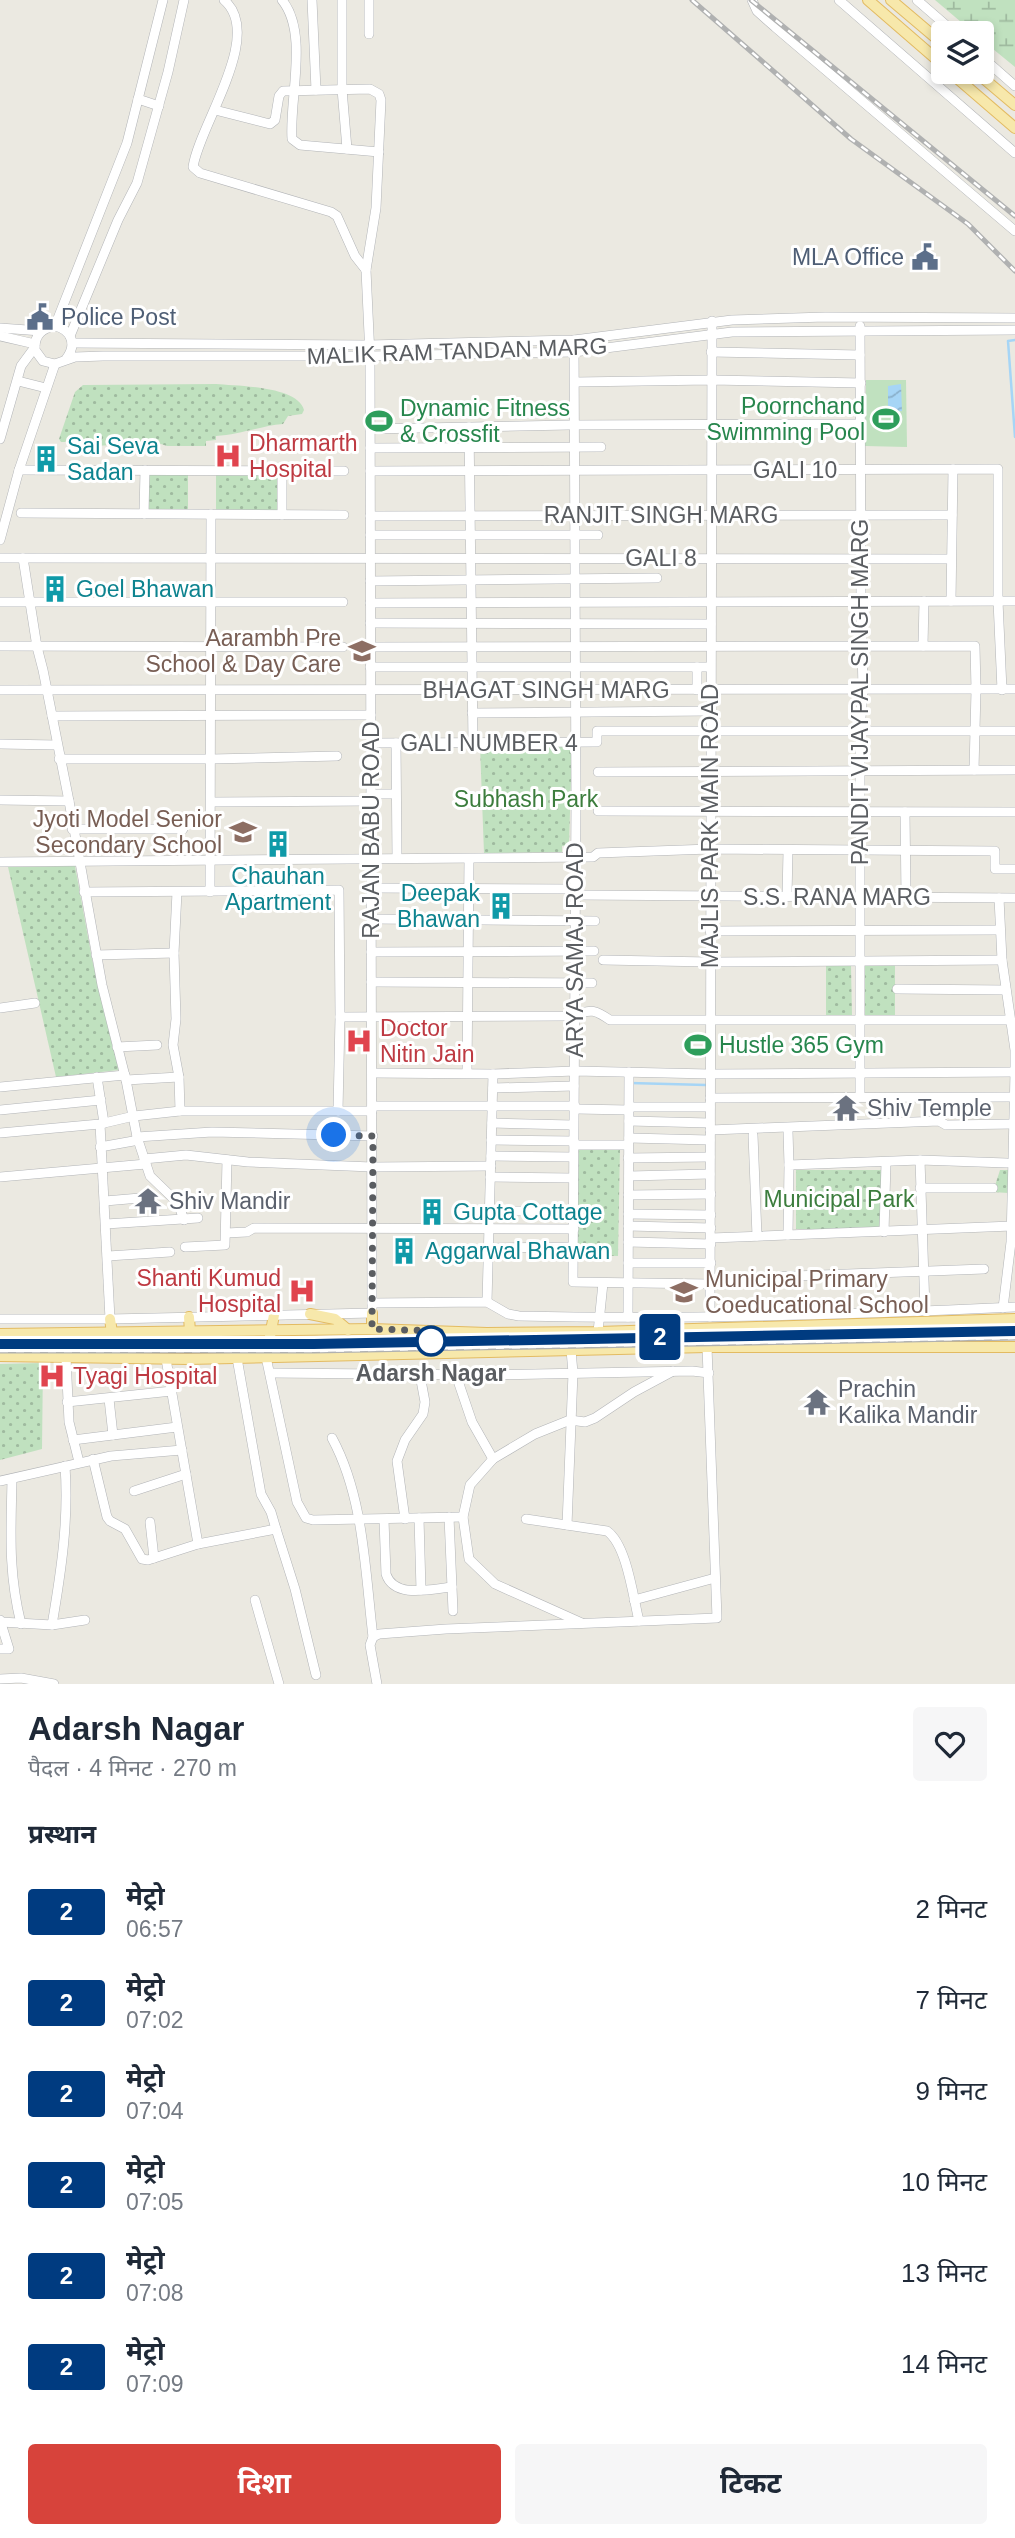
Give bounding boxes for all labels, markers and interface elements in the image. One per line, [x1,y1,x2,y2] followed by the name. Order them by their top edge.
[931,21,994,84] map controls
[931,21,994,84] button: layers
[910,242,940,272] public building icon: MLA Office
[792,244,904,270] place label: MLA Office
[25,302,55,332] public building icon: Police Post
[61,304,177,330] place label: Police Post
[306,333,608,369] street label: MALIK RAM TANDAN MARG
[707,393,865,445] place label: Poornchand Swimming Pool
[400,395,570,447] place label: Dynamic Fitness & Crossfit
[871,404,901,434] sports icon: Poornchand Swimming Pool
[364,406,394,436] sports icon: Dynamic Fitness & Crossfit
[249,430,358,482] place label: Dharmarth Hospital
[67,433,159,485] place label: Sai Seva Sadan
[213,441,243,471] hospital icon: Dharmarth Hospital
[31,444,61,474] building icon: Sai Seva Sadan
[753,457,837,483] street label: GALI 10
[544,502,778,528] street label: RANJIT SINGH MARG
[847,519,873,865] street label: PANDIT VIJAYPAL SINGH MARG
[625,545,697,571] street label: GALI 8
[40,574,70,604] building icon: Goel Bhawan
[76,576,214,602] place label: Goel Bhawan
[145,625,341,677] place label: Aarambh Pre School & Day Care
[347,636,377,666] school or university icon: Aarambh Pre School & Day Care
[422,677,670,703] street label: BHAGAT SINGH MARG
[697,684,723,968] street label: MAJLIS PARK MAIN ROAD
[358,721,384,939] street label: RAJAN BABU ROAD
[400,730,578,756] street label: GALI NUMBER 4
[454,786,599,812] park label: Subhash Park
[33,806,222,858] place label: Jyoti Model Senior Secondary School
[228,817,258,847] school or university icon: Jyoti Model Senior Secondary School
[263,829,293,859] building icon: Chauhan Apartment
[562,842,588,1058] street label: ARYA SAMAJ ROAD
[225,863,332,915] place label: Chauhan Apartment
[397,880,480,932] place label: Deepak Bhawan
[743,884,931,910] street label: S.S. RANA MARG
[486,891,516,921] building icon: Deepak Bhawan
[380,1015,475,1067] place label: Doctor Nitin Jain
[344,1026,374,1056] hospital icon: Doctor Nitin Jain
[683,1030,713,1060] sports icon: Hustle 365 Gym
[719,1032,884,1058] place label: Hustle 365 Gym
[831,1093,861,1123] temple icon: Shiv Temple
[867,1095,992,1121] place label: Shiv Temple
[316,1117,351,1152] your location
[133,1186,163,1216] temple icon: Shiv Mandir
[764,1186,915,1212] park label: Municipal Park
[169,1188,291,1214] place label: Shiv Mandir
[417,1197,447,1227] building icon: Gupta Cottage
[453,1199,603,1225] place label: Gupta Cottage
[389,1236,419,1266] building icon: Aggarwal Bhawan
[425,1238,610,1264] place label: Aggarwal Bhawan
[137,1265,281,1317] place label: Shanti Kumud Hospital
[705,1266,929,1318] place label: Municipal Primary Coeducational School
[287,1276,317,1306] hospital icon: Shanti Kumud Hospital
[669,1277,699,1307] school or university icon: Municipal Primary Coeducational School
[637,1314,683,1360] line badge: 2
[653,1323,667,1350] text: 2
[416,1326,446,1356] marker: Adarsh Nagar
[356,1360,506,1386] place label: Adarsh Nagar
[37,1361,67,1391] hospital icon: Tyagi Hospital
[73,1363,217,1389] place label: Tyagi Hospital
[838,1376,978,1428] place label: Prachin Kalika Mandir
[802,1387,832,1417] temple icon: Prachin Kalika Mandir
[913,1707,987,1781] button: heart
[28,1710,244,1747] text: Adarsh Nagar
[28,1755,237,1781] text: पैदल · 4 मिनट · 270 m
[28,1819,96,1849] text: प्रस्थान
[126,1881,165,1911] text: मेट्रो
[916,1894,987,1924] text: 2 मिनट
[60,1898,73,1925] text: 2
[126,1916,184,1942] text: 06:57
[126,1972,165,2002] text: मेट्रो
[916,1985,987,2015] text: 7 मिनट
[60,1989,73,2016] text: 2
[126,2007,184,2033] text: 07:02
[126,2063,165,2093] text: मेट्रो
[916,2076,987,2106] text: 9 मिनट
[60,2080,73,2107] text: 2
[126,2098,184,2124] text: 07:04
[126,2154,165,2184] text: मेट्रो
[901,2167,987,2197] text: 10 मिनट
[60,2171,73,2198] text: 2
[126,2189,184,2215] text: 07:05
[126,2245,165,2275] text: मेट्रो
[901,2258,987,2288] text: 13 मिनट
[60,2262,73,2289] text: 2
[126,2280,184,2306] text: 07:08
[126,2336,165,2366] text: मेट्रो
[901,2349,987,2379] text: 14 मिनट
[60,2353,73,2380] text: 2
[126,2371,184,2397] text: 07:09
[28,2444,501,2524] button: दिशा
[515,2444,987,2524] button: टिकट

